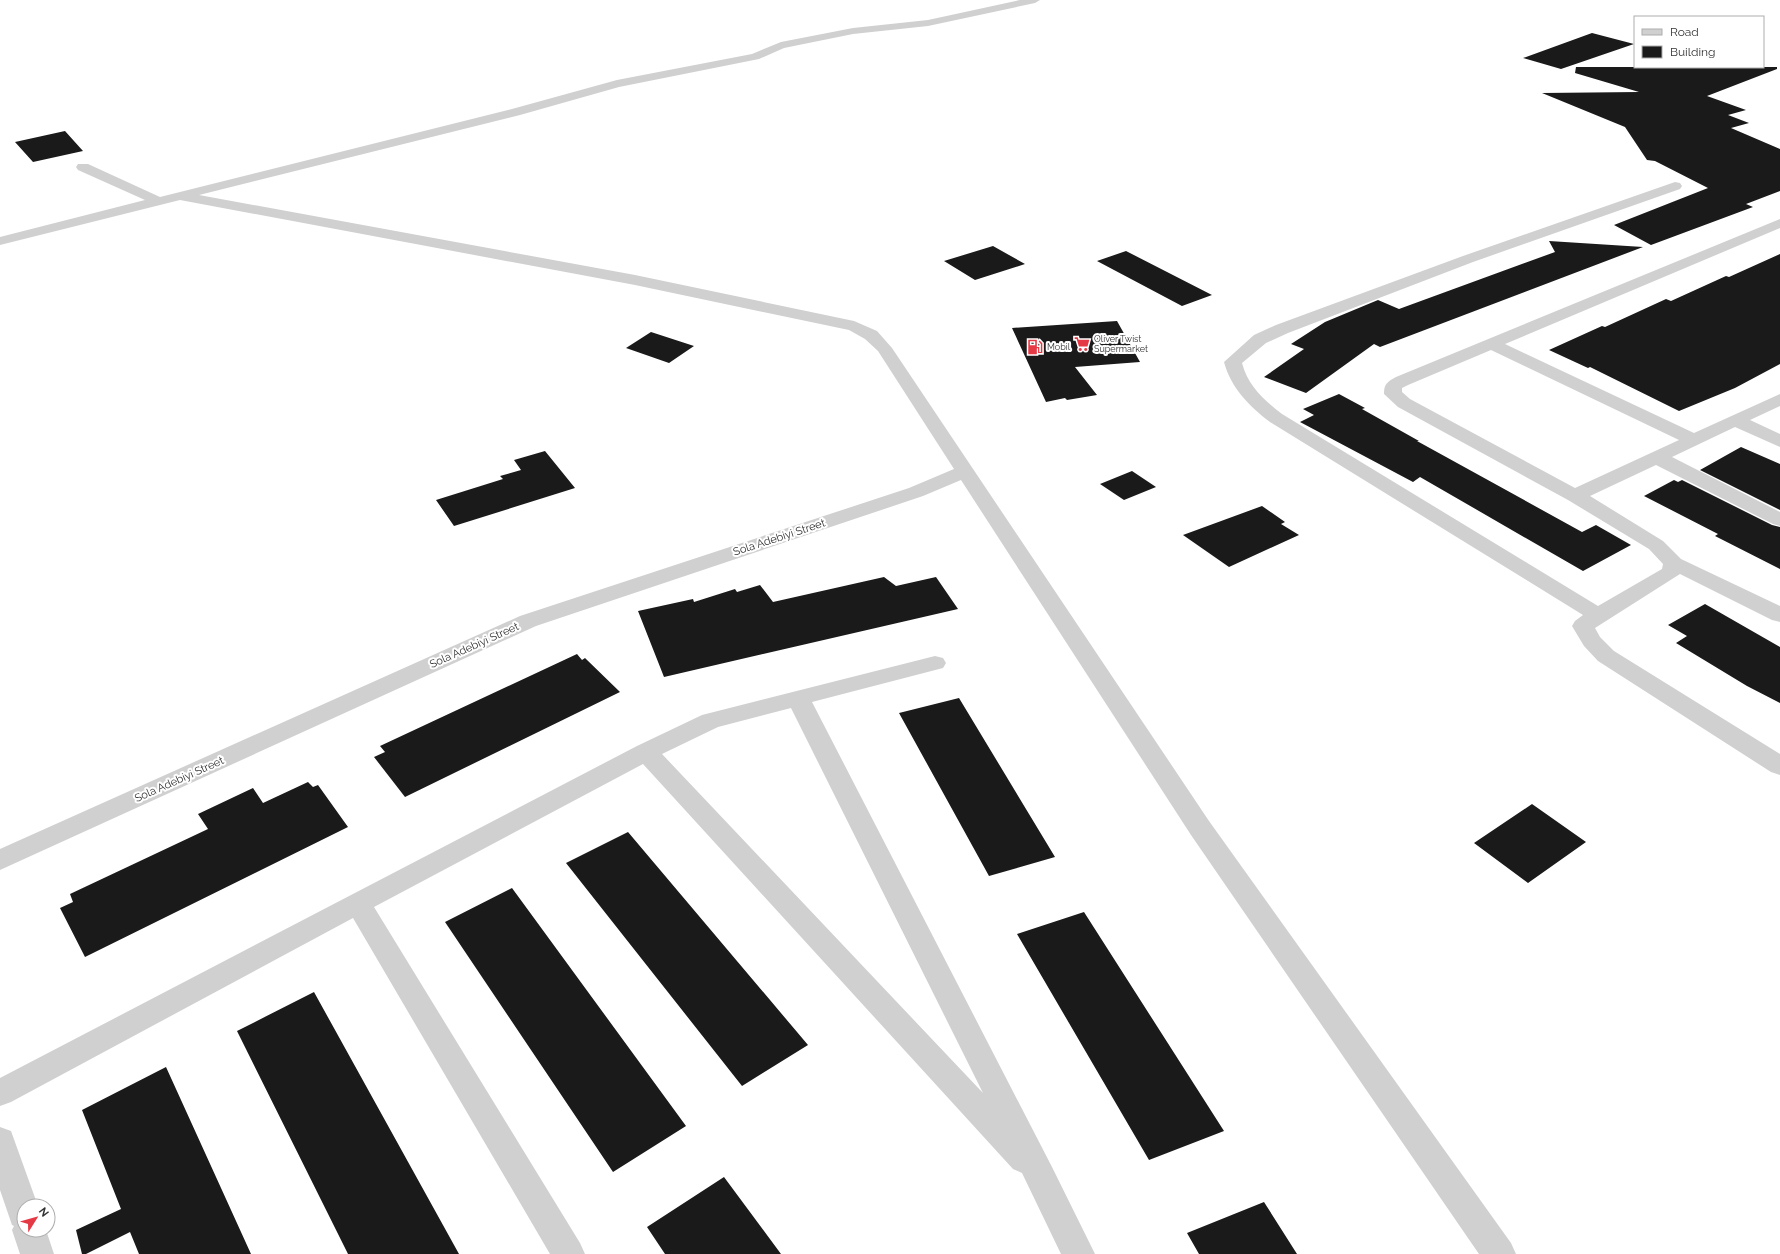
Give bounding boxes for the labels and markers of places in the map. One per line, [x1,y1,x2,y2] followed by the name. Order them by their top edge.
[1094,334,1148,354] place label: Oliver Twist Supermarket
[1073,335,1091,353] supermarket icon: Oliver Twist Supermarket
[1026,338,1044,356] fuel station icon: Mobil
[1047,342,1071,352] place label: Mobil

